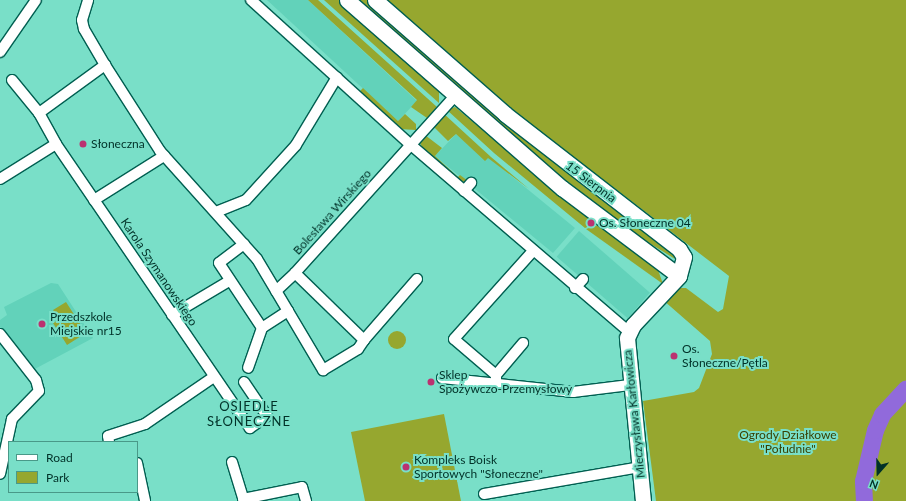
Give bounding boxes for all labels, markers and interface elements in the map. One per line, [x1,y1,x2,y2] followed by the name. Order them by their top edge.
[91,137,145,151] place label: Słoneczna
[78,139,88,149] marker: Słoneczna
[563,158,619,206] street label: 15 Sierpnia
[290,166,374,258] street label: Bolesława Wirskiego
[118,215,200,329] street label: Karola Szymanowskiego
[599,216,691,230] place label: Os. Słoneczne 04
[586,218,596,228] marker: Os. Słoneczne 04
[50,310,122,338] place label: Przedszkole Miejskie nr15
[37,319,47,329] marker: Przedszkole Miejskie nr15
[682,342,768,370] place label: Os. Słoneczne/Pętla
[620,349,648,479] street label: Mieczysława Karłowicza
[669,351,679,361] marker: Os. Słoneczne/Pętla
[439,368,572,396] place label: Sklep Spożywczo-Przemysłowy
[426,377,436,387] marker: Sklep Spożywczo-Przemysłowy
[207,399,291,430] district label: OSIEDLE SŁONECZNE
[739,428,837,456] park label: Ogrody Działkowe "Południe"
[8,441,138,493] legend
[46,450,73,465] text: Road
[414,453,543,481] place label: Kompleks Boisk Sportowych "Słoneczne"
[858,453,898,493] north arrow
[401,462,411,472] marker: Kompleks Boisk Sportowych "Słoneczne"
[46,470,69,485] text: Park
[868,477,880,492] text: N

